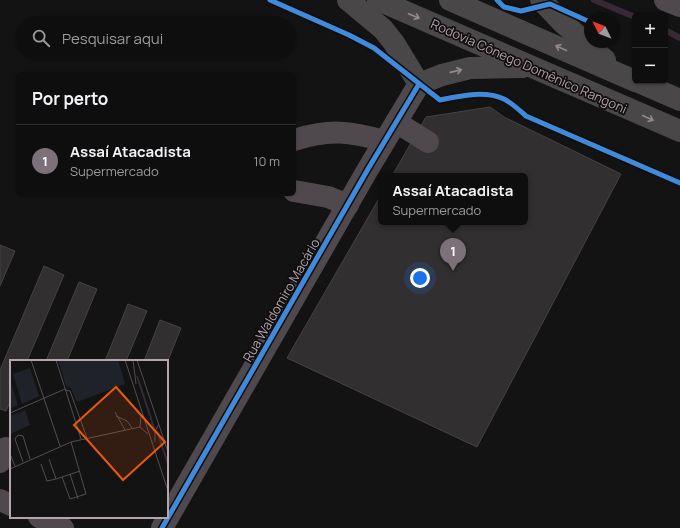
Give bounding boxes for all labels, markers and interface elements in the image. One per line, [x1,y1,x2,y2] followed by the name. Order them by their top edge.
[407,12,419,20] one-way arrow
[584,12,620,48] north arrow
[632,12,668,84] map controls
[632,12,668,48] button: +
[428,14,630,118] street label: Rodovia Cônego Domênico Rangoni
[16,16,296,60] search box
[30,27,52,49] icon: search
[62,28,163,49] text: Pesquisar aqui
[555,44,567,52] one-way arrow
[632,48,668,84] button: −
[449,67,462,74] one-way arrow
[32,87,108,110] text: Por perto
[642,114,654,122] one-way arrow
[70,141,191,162] text: Assaí Atacadista
[42,152,48,170] text: 1
[253,152,280,170] text: 10 m
[70,162,159,180] text: Supermercado
[378,173,528,225] popup
[393,180,513,201] text: Assaí Atacadista
[393,201,481,219] text: Supermercado
[238,235,324,365] street label: Rua Waldomiro Macário
[440,238,466,271] pin: 1
[410,268,430,288] your location
[10,360,168,518] inset map

